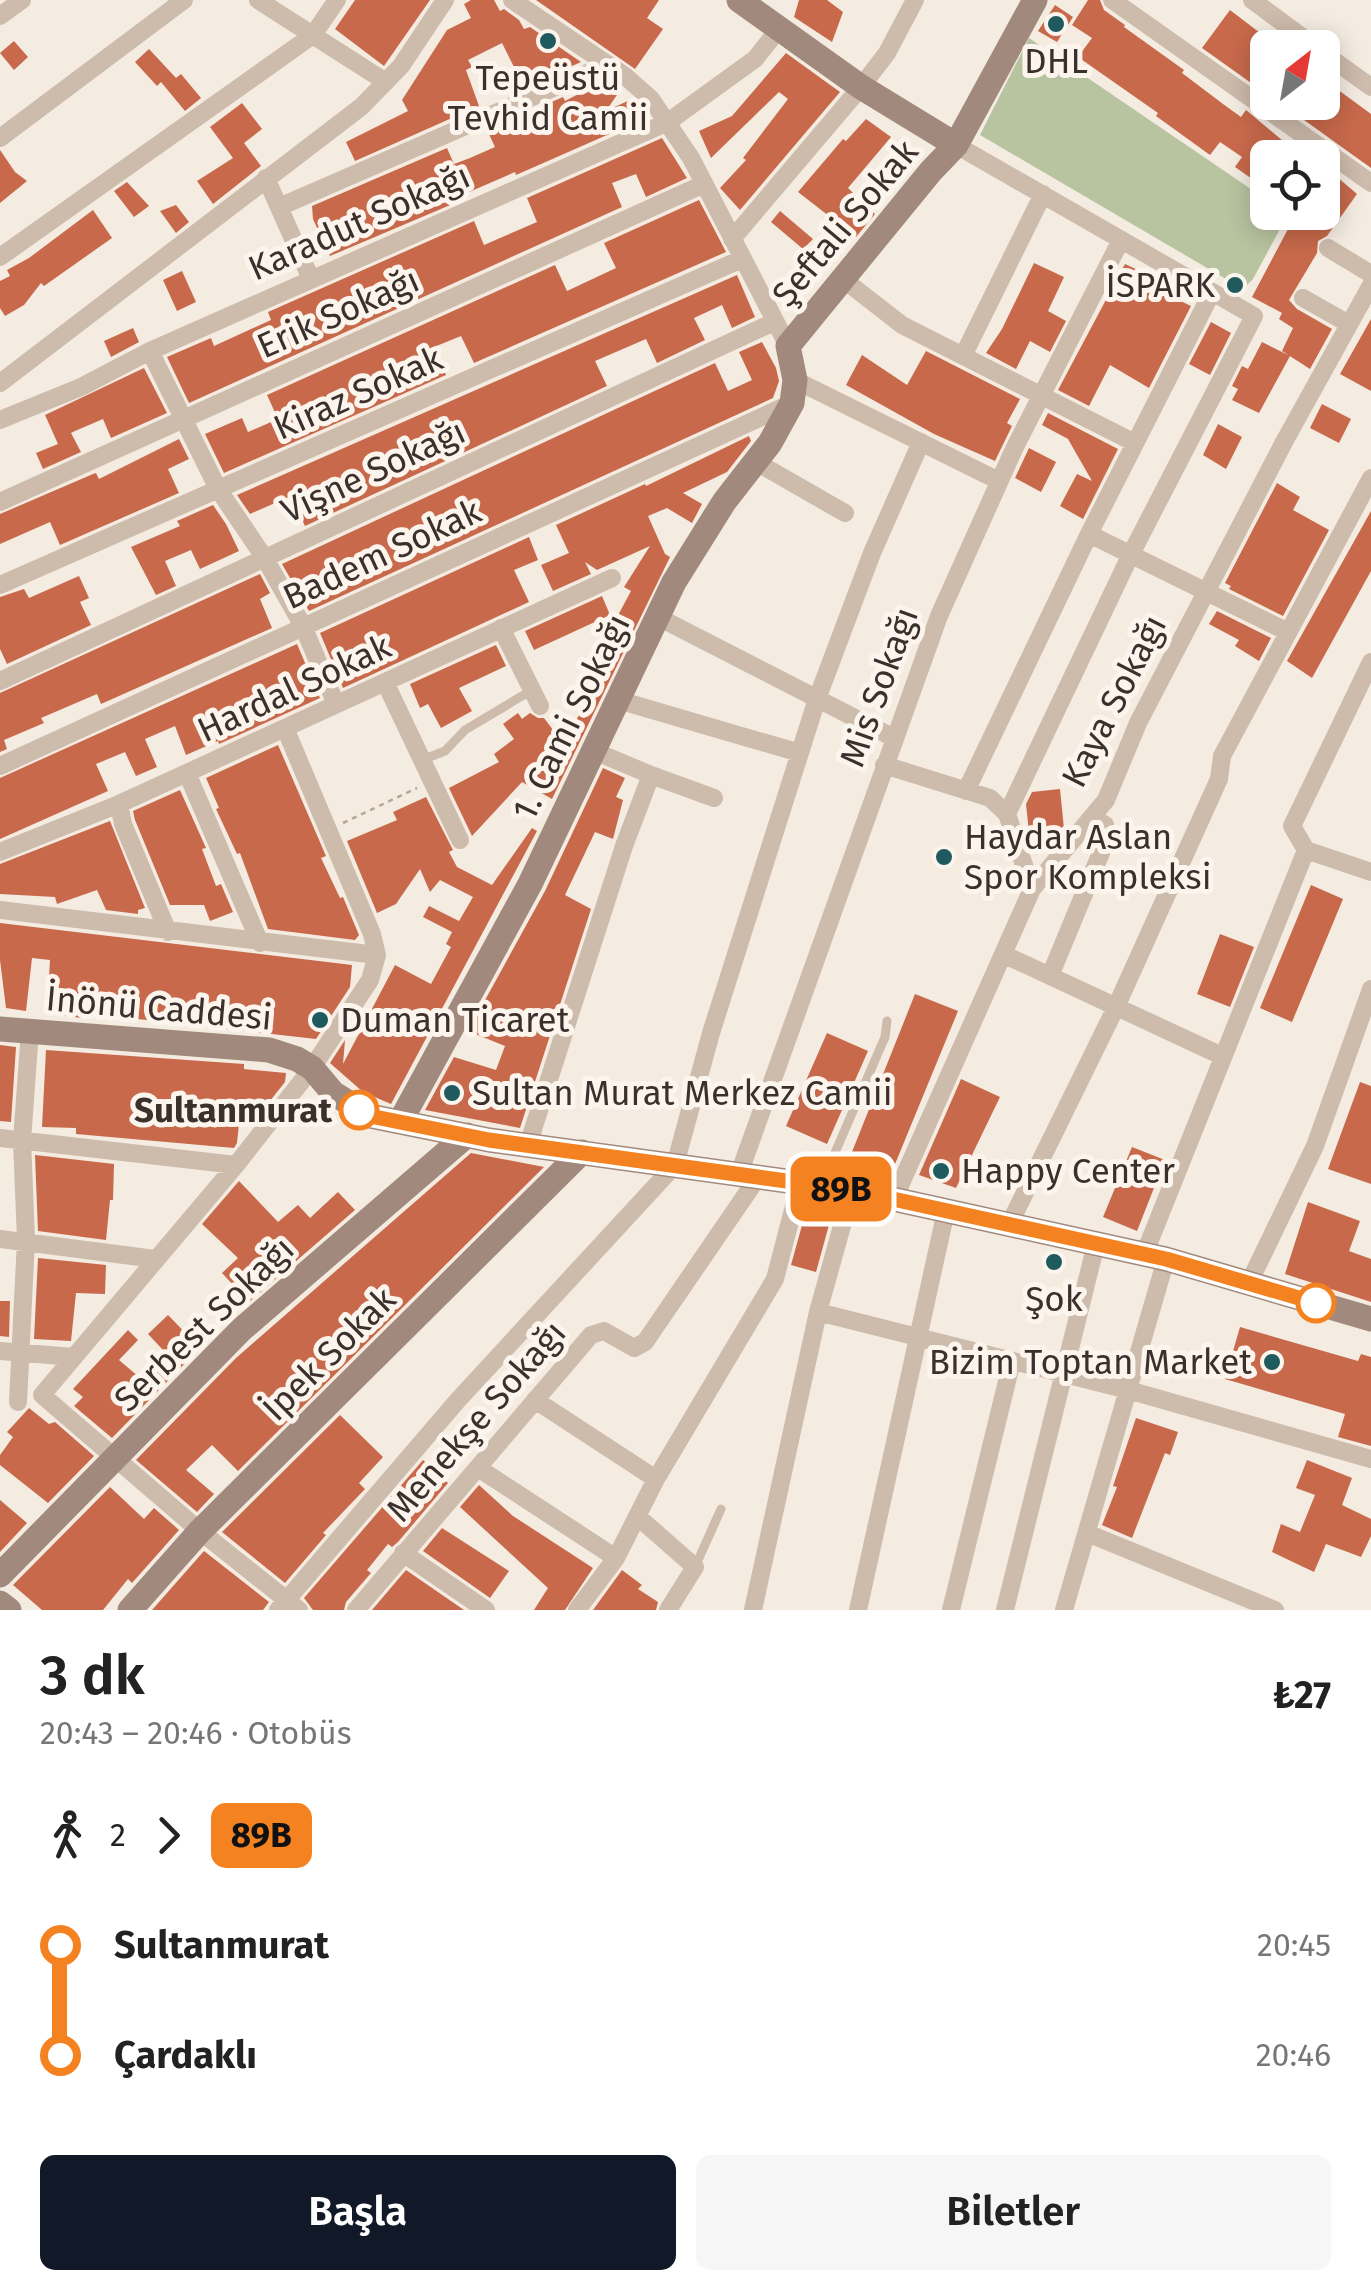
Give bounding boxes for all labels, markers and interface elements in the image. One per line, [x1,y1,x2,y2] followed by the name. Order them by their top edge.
[1045,13,1067,35] marker: DHL
[537,30,559,52] marker: Tepeüstü Tevhid Camii
[1250,30,1340,120] north arrow
[1250,30,1340,230] map controls
[1024,40,1088,82] place label: DHL
[448,57,648,139] place label: Tepeüstü Tevhid Camii
[763,131,927,315] street label: Şeftali Sokak
[1250,140,1340,230] button: locate
[242,154,476,290] street label: Karadut Sokağı
[251,259,425,367] street label: Erik Sokağı
[1106,264,1215,306] place label: İSPARK
[1224,274,1246,296] marker: İSPARK
[267,337,449,449] street label: Kiraz Sokak
[274,410,472,532] street label: Vişne Sokağı
[276,490,488,618] street label: Badem Sokak
[831,602,927,772] street label: Mis Sokağı
[503,607,639,827] street label: 1. Cami Sokağı
[1053,608,1175,794] street label: Kaya Sokağı
[191,625,397,751] street label: Hardal Sokak
[964,816,1212,898] place label: Haydar Aslan Spor Kompleksi
[933,846,955,868] marker: Haydar Aslan Spor Kompleksi
[44,977,274,1039] street label: İnönü Caddesi
[340,999,570,1041] place label: Duman Ticaret
[309,1009,331,1031] marker: Duman Ticaret
[472,1072,893,1114] place label: Sultan Murat Merkez Camii
[441,1082,463,1104] marker: Sultan Murat Merkez Camii
[134,1089,332,1131] place label: Sultanmurat
[340,1091,378,1129] marker: Sultanmurat
[961,1150,1175,1192] place label: Happy Center
[784,1156,898,1222] line badge: 89B
[930,1160,952,1182] marker: Happy Center
[811,1168,871,1210] text: 89B
[105,1228,303,1420] street label: Serbest Sokağı
[1043,1251,1065,1273] marker: Şok
[1025,1278,1083,1320] place label: Şok
[254,1279,404,1429] street label: İpek Sokak
[1297,1284,1335,1322] unlabelled marker
[377,1312,575,1530] street label: Menekşe Sokağı
[929,1341,1252,1383] place label: Bizim Toptan Market
[1261,1351,1283,1373] marker: Bizim Toptan Market
[40,1643,145,1709] text: 3 dk
[1273,1672,1331,1718] text: ₺27
[40,1714,352,1752] text: 20:43 – 20:46 · Otobüs
[40,1808,95,1863] icon: walk
[141,1808,196,1863] icon: forward
[231,1814,292,1856] text: 89B
[110,1816,126,1854] text: 2
[114,1922,329,1968] text: Sultanmurat
[1257,1926,1331,1964] text: 20:45
[114,2032,257,2078] text: Çardaklı
[1256,2036,1331,2074] text: 20:46
[40,2155,676,2270] button: Başla
[696,2155,1331,2270] button: Biletler

